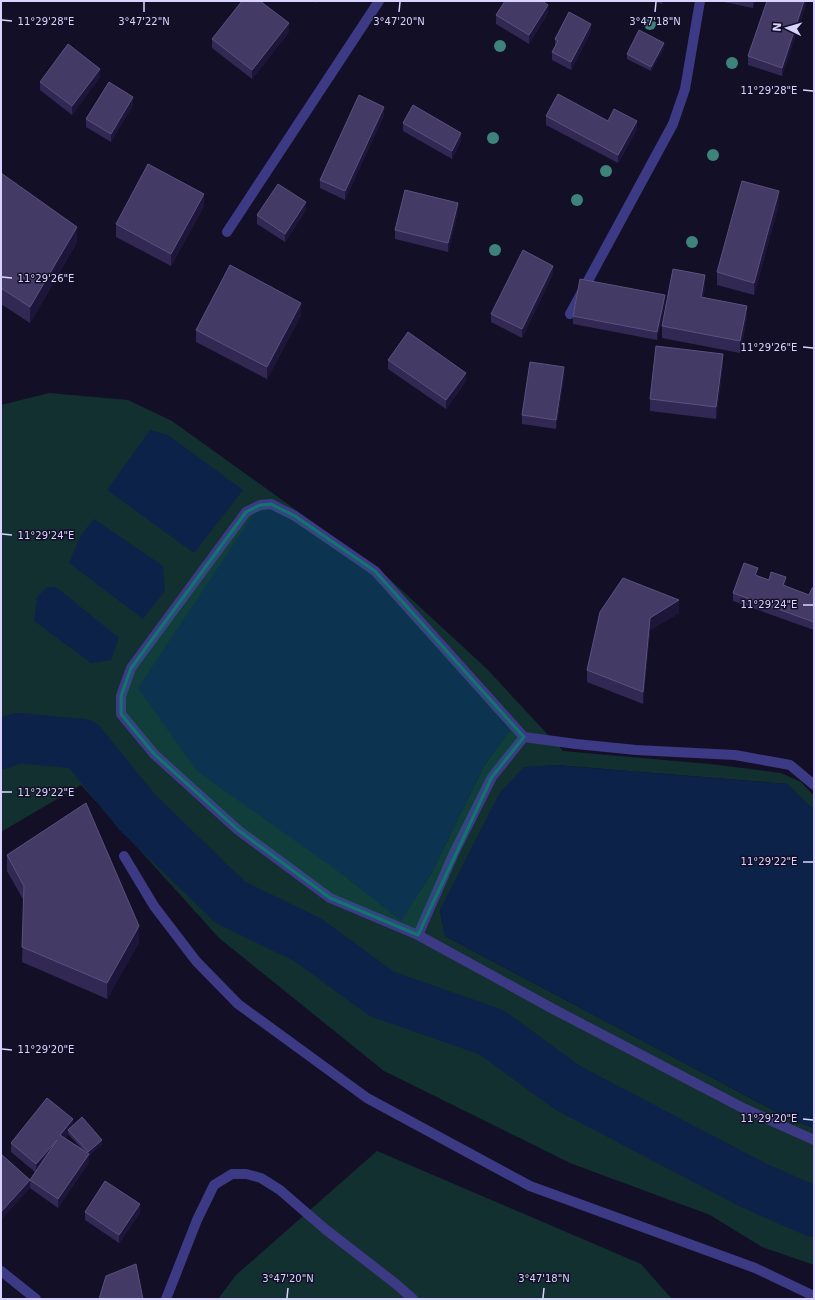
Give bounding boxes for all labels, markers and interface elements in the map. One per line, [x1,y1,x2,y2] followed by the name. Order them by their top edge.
[767,8,807,48] north arrow
[18,16,74,27] text: 11°29'28"E
[118,16,170,27] text: 3°47'22"N
[373,16,425,27] text: 3°47'20"N
[629,16,681,27] text: 3°47'18"N
[771,22,784,32] text: N
[741,85,797,96] text: 11°29'28"E
[18,273,74,284] text: 11°29'26"E
[741,342,797,353] text: 11°29'26"E
[18,530,74,541] text: 11°29'24"E
[741,599,797,610] text: 11°29'24"E
[18,787,74,798] text: 11°29'22"E
[741,856,797,867] text: 11°29'22"E
[18,1044,74,1055] text: 11°29'20"E
[741,1113,797,1124] text: 11°29'20"E
[262,1273,314,1284] text: 3°47'20"N
[518,1273,570,1284] text: 3°47'18"N

